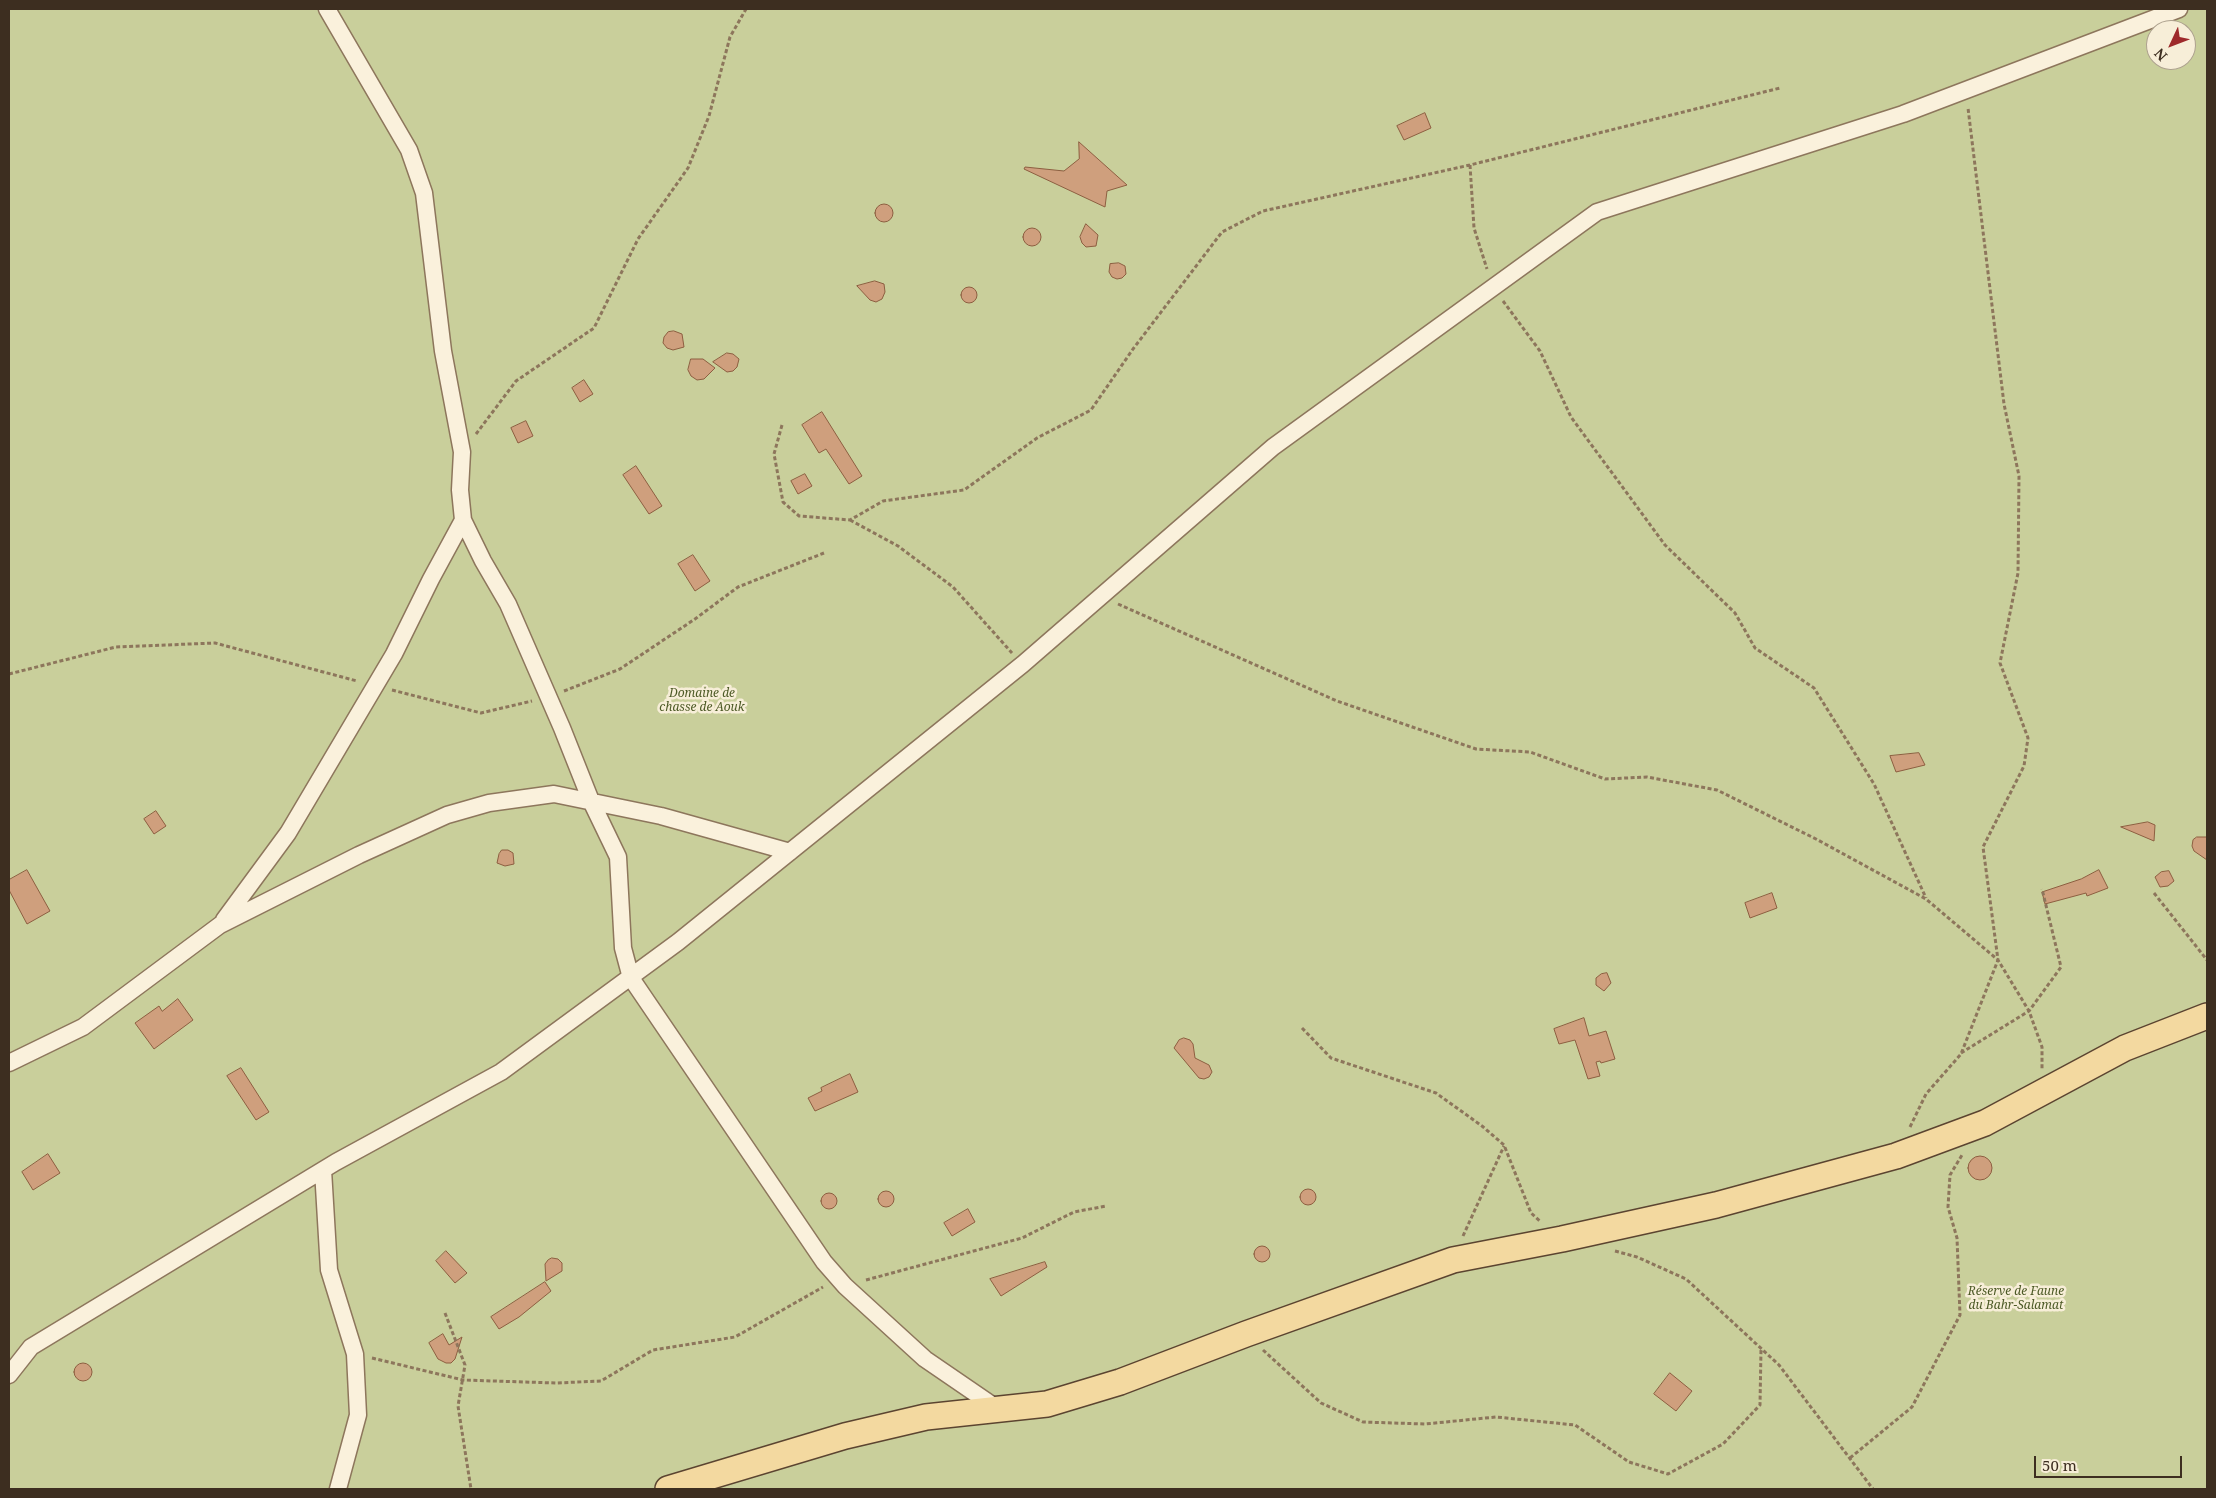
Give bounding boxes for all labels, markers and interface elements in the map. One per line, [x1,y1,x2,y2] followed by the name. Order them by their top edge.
[2146,20,2196,70] north arrow
[2150,44,2171,65] text: N
[659,687,745,715] park label: Domaine de chasse de Aouk
[1968,1285,2064,1313] park label: Réserve de Faune du Bahr-Salamat
[2036,1446,2184,1478] scale bar
[2042,1455,2077,1475] text: 50 m

